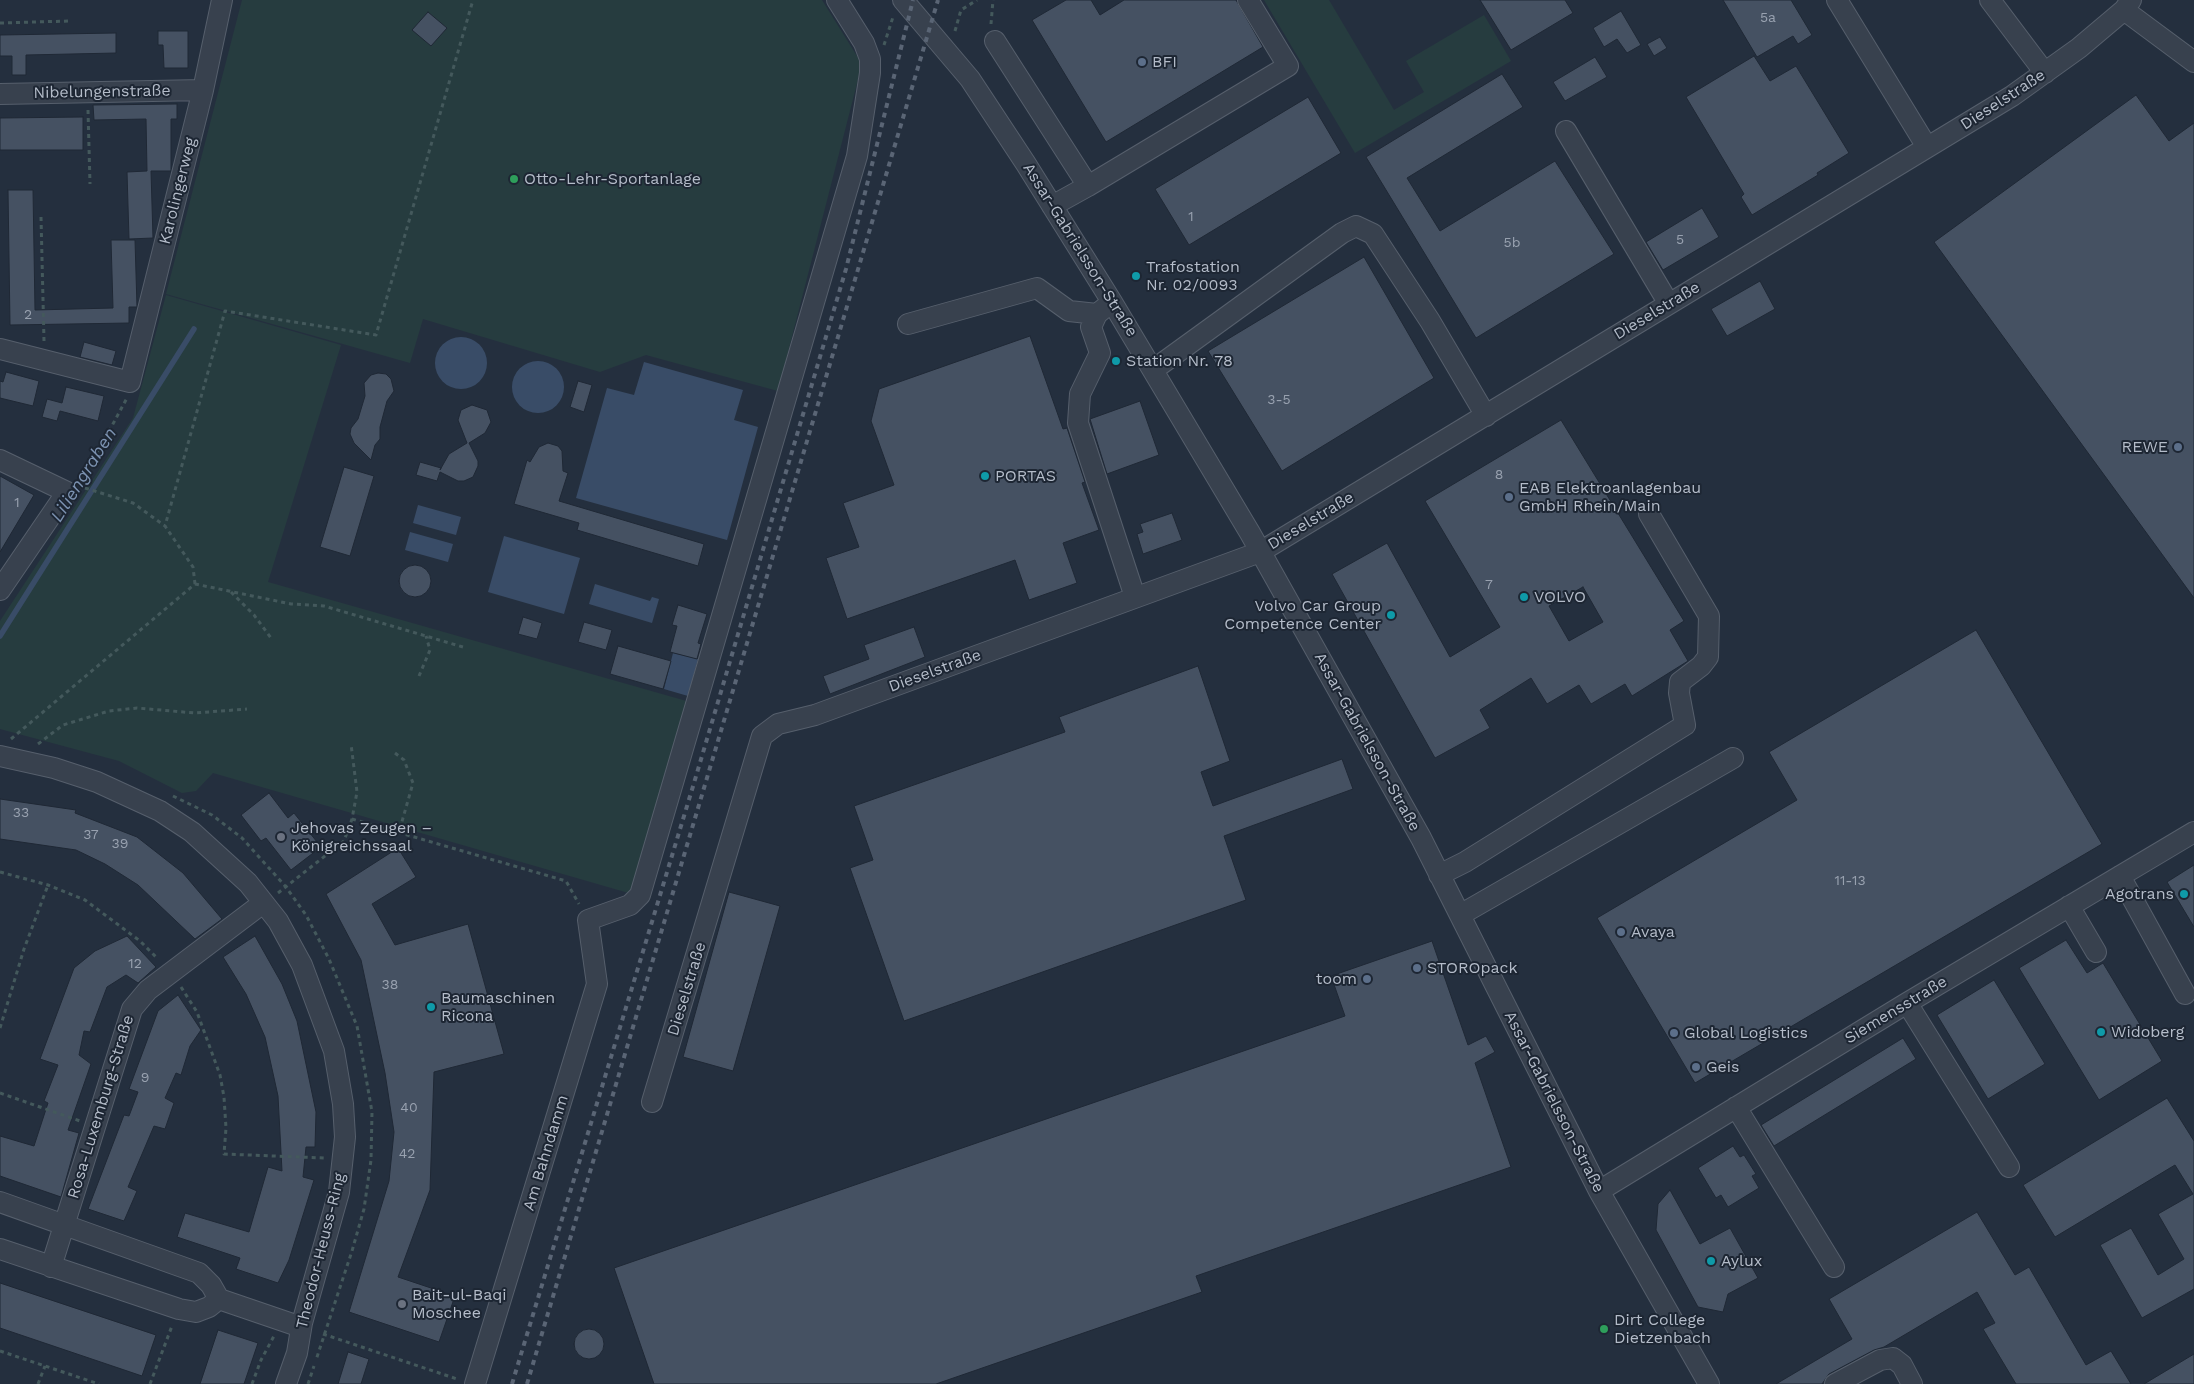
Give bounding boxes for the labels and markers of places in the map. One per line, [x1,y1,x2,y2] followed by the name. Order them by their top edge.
[1152,52,1177,72] place label: BFI
[1136,56,1148,68] marker: BFI
[524,169,701,189] place label: Otto-Lehr-Sportanlage
[508,173,520,185] marker: Otto-Lehr-Sportanlage
[1146,257,1240,295] place label: Trafostation Nr. 02/0093
[1130,270,1142,282] marker: Trafostation Nr. 02/0093
[1126,351,1233,371] place label: Station Nr. 78
[1110,355,1122,367] marker: Station Nr. 78
[2122,437,2168,457] place label: REWE
[2172,441,2184,453] marker: REWE
[995,466,1056,486] place label: PORTAS
[979,470,991,482] marker: PORTAS
[1519,478,1701,516] place label: EAB Elektroanlagenbau GmbH Rhein/Main
[1503,491,1515,503] marker: EAB Elektroanlagenbau GmbH Rhein/Main
[1534,587,1586,607] place label: VOLVO
[1518,591,1530,603] marker: VOLVO
[1224,596,1381,634] place label: Volvo Car Group Competence Center
[1385,609,1397,621] marker: Volvo Car Group Competence Center
[291,818,432,856] place label: Jehovas Zeugen – Königreichssaal
[275,831,287,843] marker: Jehovas Zeugen – Königreichssaal
[2105,884,2174,904] place label: Agotrans
[2178,888,2190,900] marker: Agotrans
[1631,922,1675,942] place label: Avaya
[1615,926,1627,938] marker: Avaya
[1427,958,1518,978] place label: STOROpack
[1411,962,1423,974] marker: STOROpack
[1316,969,1357,989] place label: toom
[1361,973,1373,985] marker: toom
[441,988,555,1026] place label: Baumaschinen Ricona
[425,1001,437,1013] marker: Baumaschinen Ricona
[2111,1022,2184,1042] place label: Widoberg
[1684,1023,1808,1043] place label: Global Logistics
[2095,1026,2107,1038] marker: Widoberg
[1668,1027,1680,1039] marker: Global Logistics
[1706,1057,1740,1077] place label: Geis
[1690,1061,1702,1073] marker: Geis
[1721,1251,1762,1271] place label: Aylux
[1705,1255,1717,1267] marker: Aylux
[412,1285,506,1323] place label: Bait-ul-Baqi Moschee
[396,1298,408,1310] marker: Bait-ul-Baqi Moschee
[1614,1310,1711,1348] place label: Dirt College Dietzenbach
[1598,1323,1610,1335] marker: Dirt College Dietzenbach

